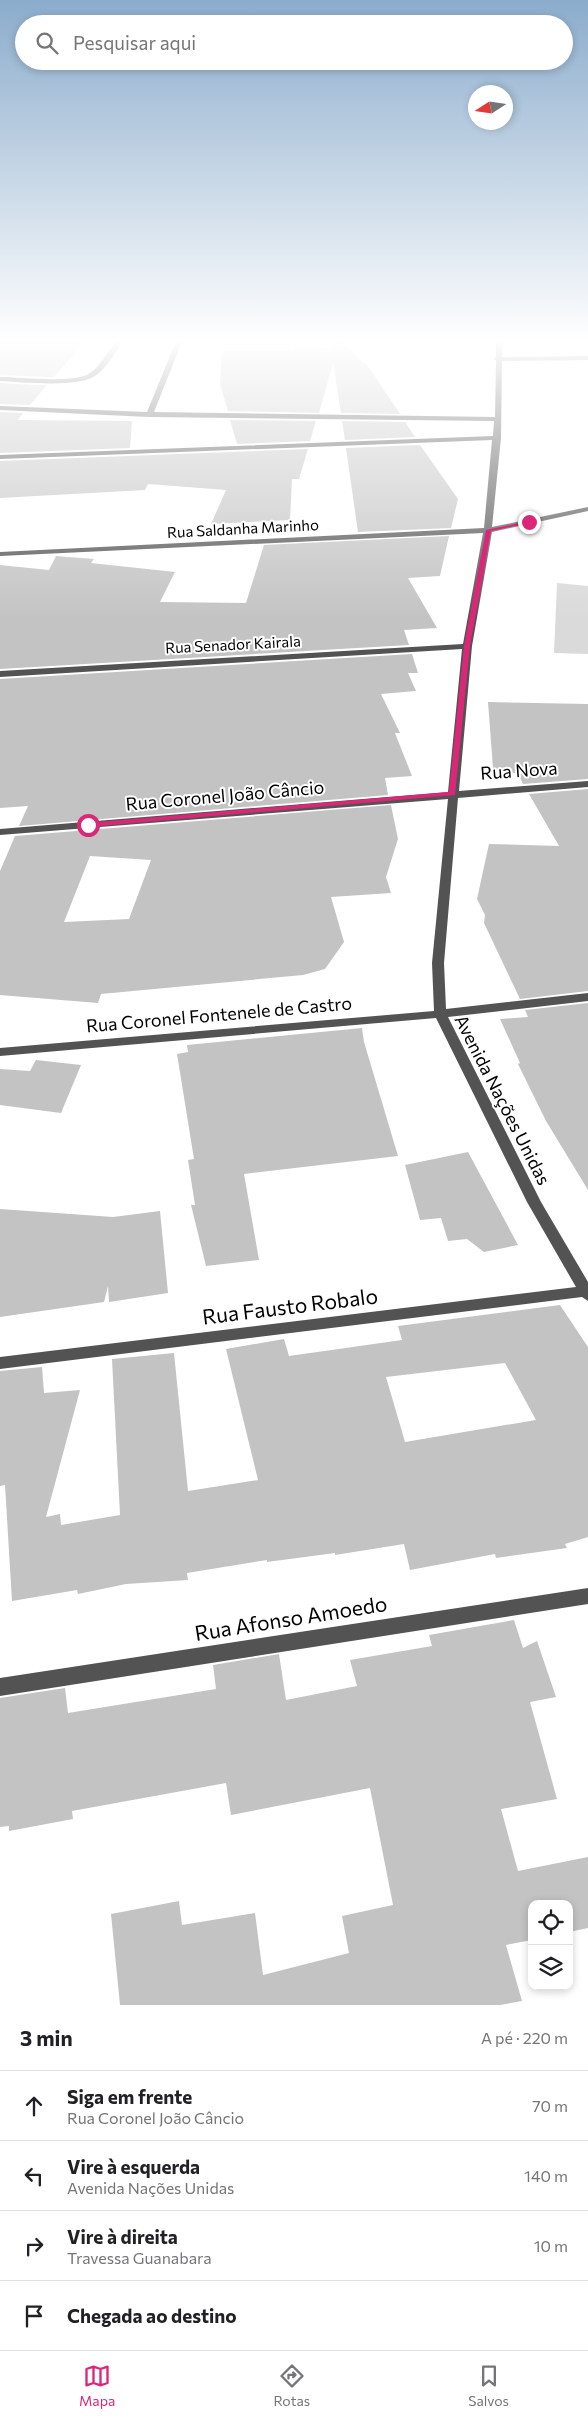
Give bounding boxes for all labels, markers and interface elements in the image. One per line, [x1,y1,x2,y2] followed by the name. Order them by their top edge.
[15,15,573,70] search box
[33,29,61,57] icon: search
[73,31,196,54] text: Pesquisar aqui
[468,85,513,130] north arrow
[518,511,541,534] route end
[167,515,319,541] street label: Rua Saldanha Marinho
[165,631,301,657] street label: Rua Senador Kairala
[480,756,558,784] street label: Rua Nova
[125,775,325,815] street label: Rua Coronel João Câncio
[77,814,100,837] route start
[85,991,353,1037] street label: Rua Coronel Fontenele de Castro
[450,1011,555,1188] street label: Avenida Nações Unidas
[201,1282,379,1329] street label: Rua Fausto Robalo
[193,1590,389,1645] street label: Rua Afonso Amoedo
[528,1900,573,1990] map controls
[528,1900,573,1945] button: locate
[528,1945,573,1990] button: layers
[20,2025,73,2050] text: 3 min
[481,2028,568,2047] text: A pé · 220 m
[67,2085,192,2108] text: Siga em frente
[20,2092,48,2120] icon: ahead
[532,2096,568,2115] text: 70 m
[67,2108,244,2127] text: Rua Coronel João Câncio
[67,2155,200,2178] text: Vire à esquerda
[20,2162,48,2190] icon: left
[524,2166,568,2185] text: 140 m
[67,2178,234,2197] text: Avenida Nações Unidas
[67,2225,178,2248] text: Vire à direita
[20,2232,48,2260] icon: right
[534,2236,568,2255] text: 10 m
[67,2248,212,2267] text: Travessa Guanabara
[20,2302,48,2330] icon: arrive
[67,2304,237,2327] text: Chegada ao destino
[79,2362,115,2409] tab: Mapa
[273,2362,310,2409] tab: Rotas
[468,2362,509,2409] tab: Salvos

